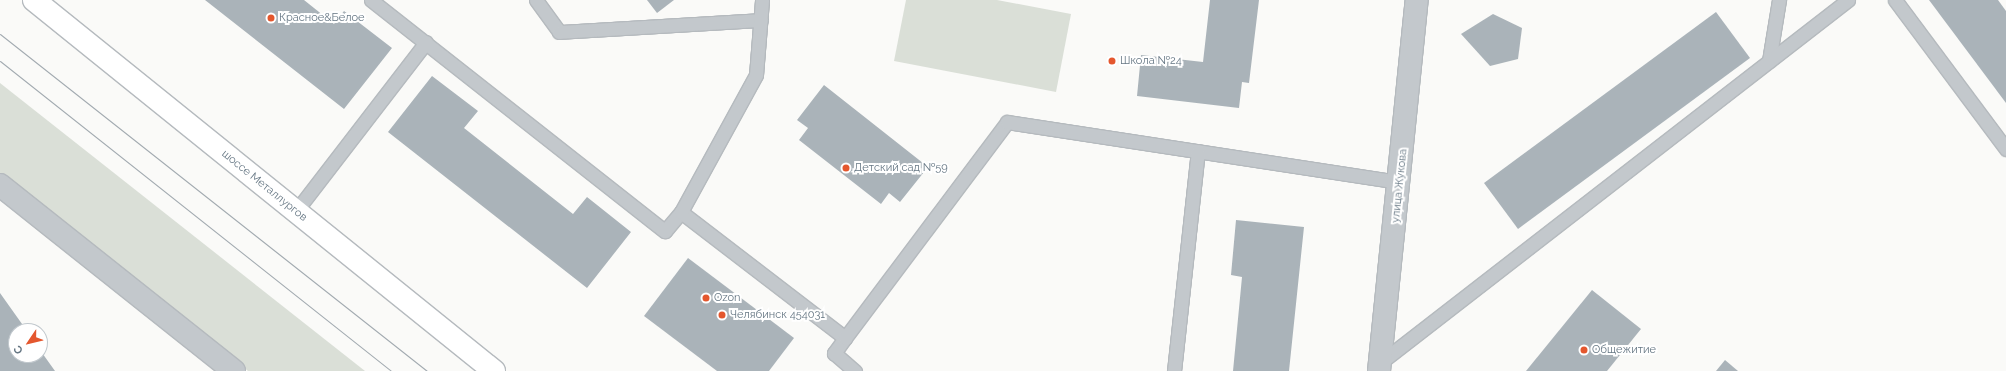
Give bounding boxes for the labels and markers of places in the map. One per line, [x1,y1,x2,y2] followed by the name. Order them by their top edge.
[279,11,364,25] place label: Красное&Белое
[266,13,276,23] marker: Красное&Белое
[1120,54,1182,68] place label: Школа №24
[1107,56,1117,66] marker: Школа №24
[854,161,948,175] place label: Детский сад №59
[841,163,851,173] marker: Детский сад №59
[714,291,741,305] place label: Ozon
[701,293,711,303] marker: Ozon
[730,308,825,322] place label: Челябинск 454031
[717,310,727,320] marker: Челябинск 454031
[1592,343,1656,357] place label: Общежитие
[1579,345,1589,355] marker: Общежитие

